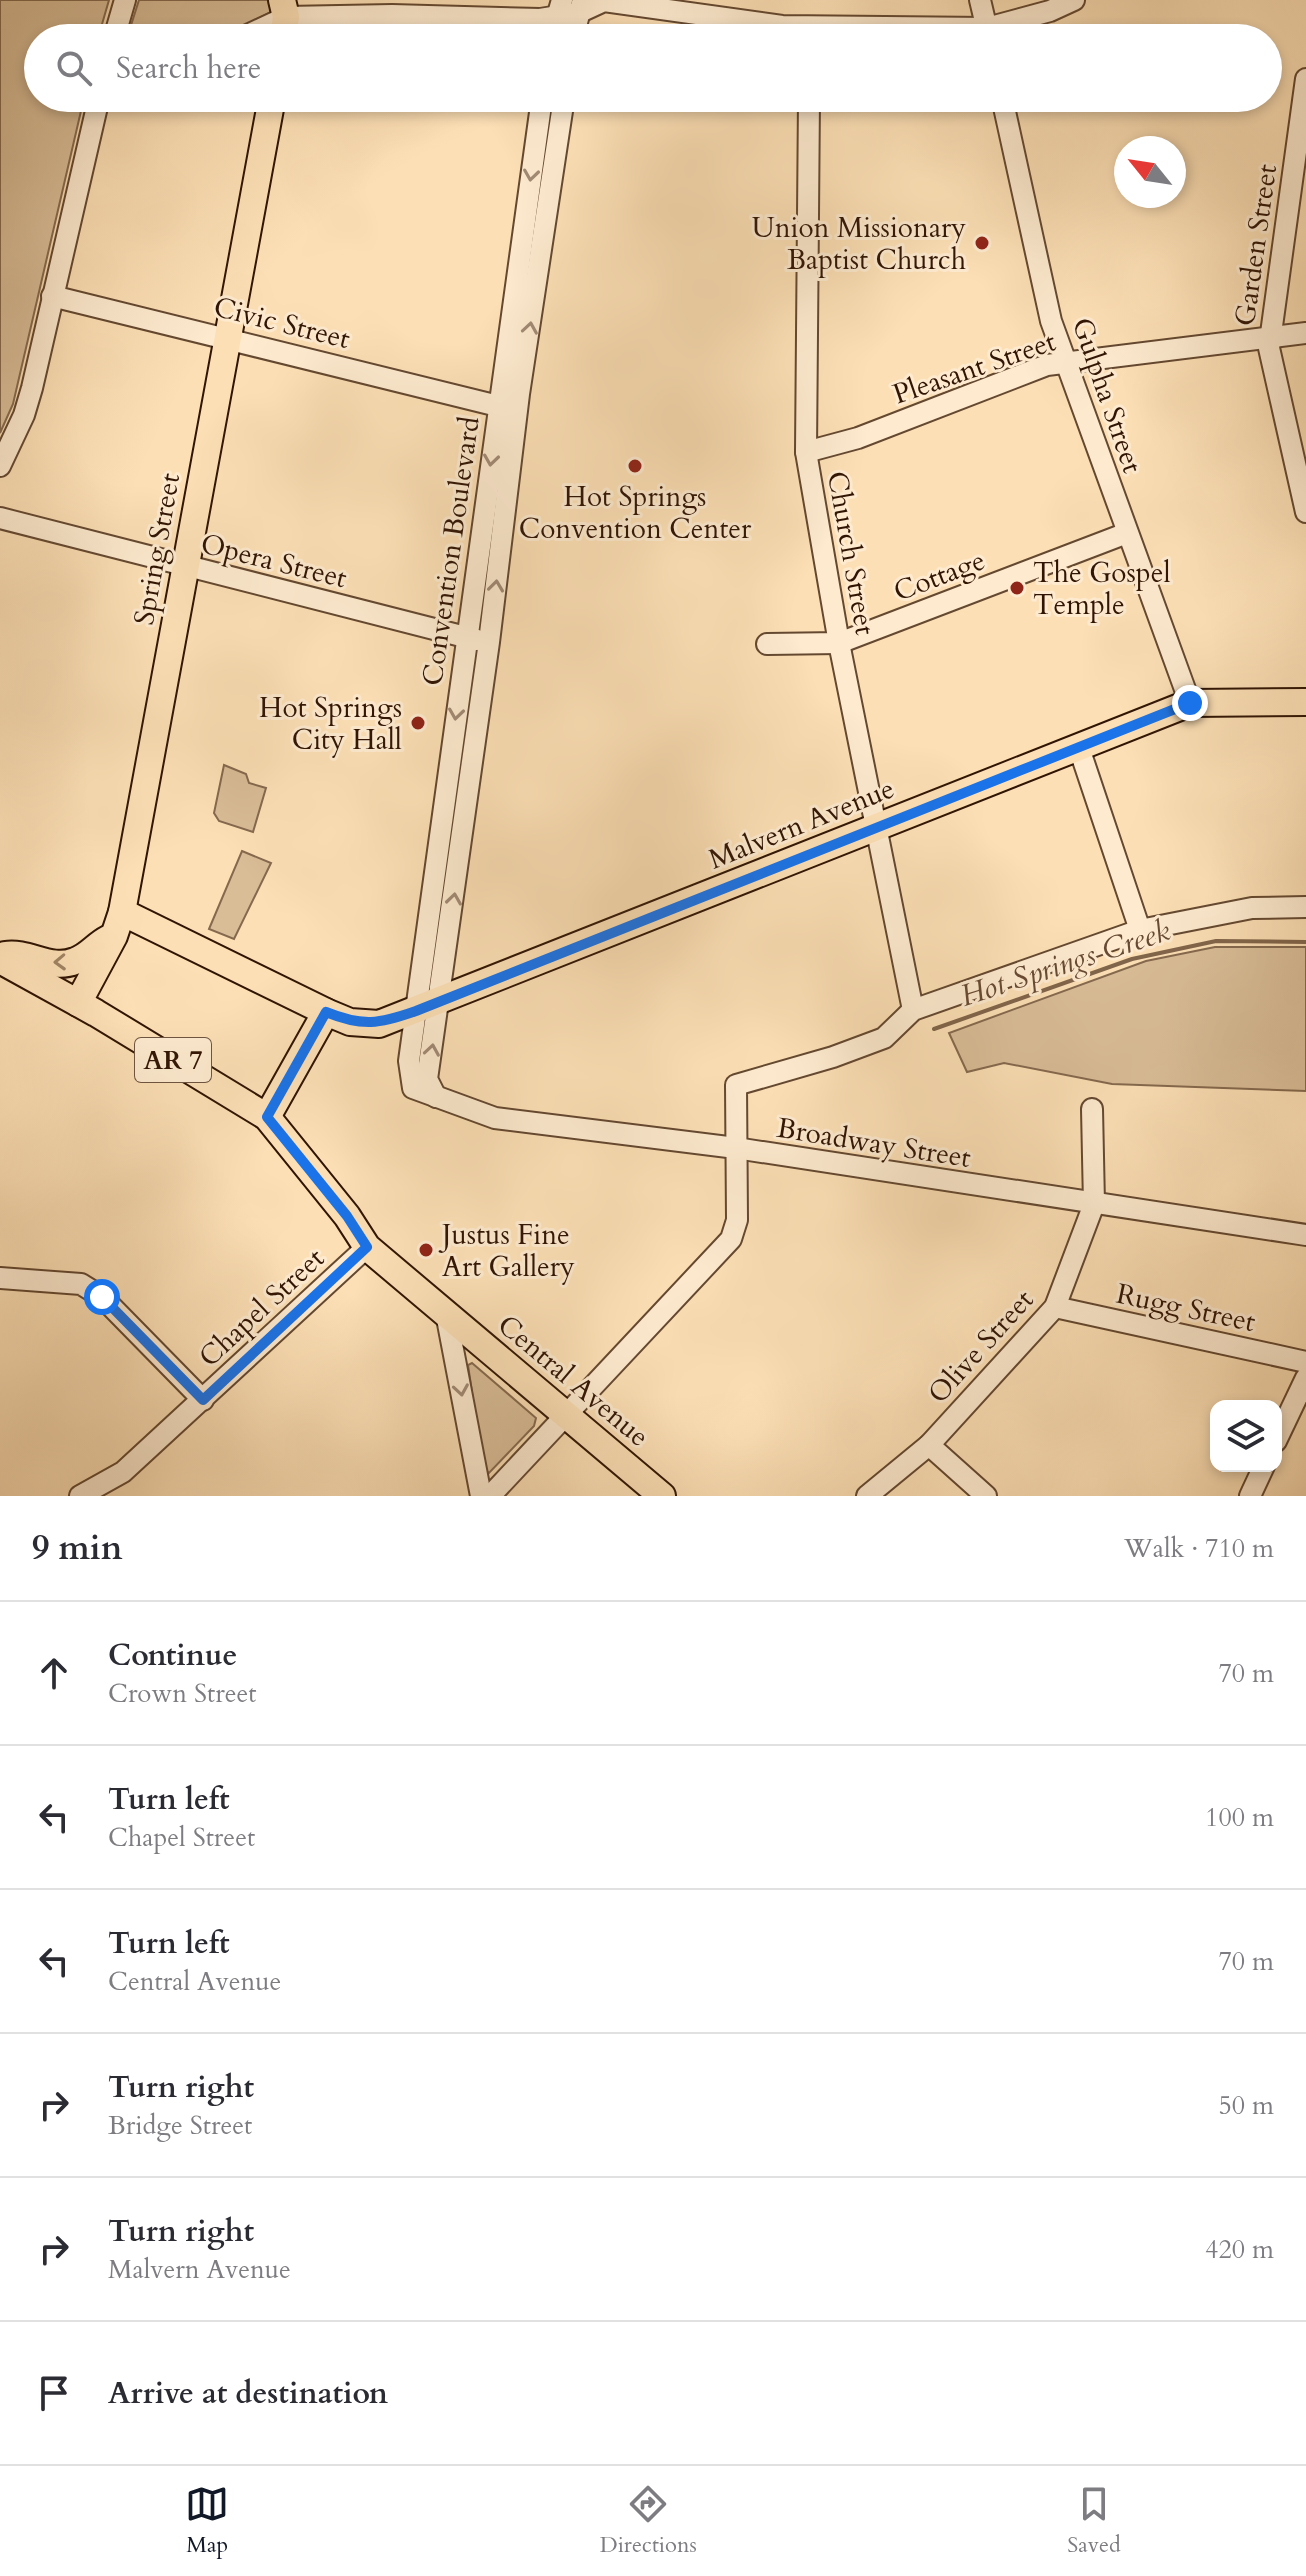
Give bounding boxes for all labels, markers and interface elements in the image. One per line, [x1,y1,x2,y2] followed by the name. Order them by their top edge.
[24,24,1282,112] search box
[52,46,96,90] icon: search
[116,48,261,89] text: Search here
[1114,136,1186,208] north arrow
[1226,162,1286,328] street label: Garden Street
[523,168,540,182] one-way arrow
[752,209,966,279] place label: Union Missionary Baptist Church
[973,234,991,252] marker: Union Missionary Baptist Church
[210,288,354,358] street label: Civic Street
[1063,313,1151,478] street label: Gulpha Street
[521,321,538,335] one-way arrow
[888,322,1061,414] street label: Pleasant Street
[413,414,489,688] street label: Convention Boulevard
[483,454,500,467] one-way arrow
[626,457,644,475] marker: Hot Springs Convention Center
[818,468,884,638] street label: Church Street
[125,470,189,628] street label: Spring Street
[519,478,752,548] place label: Hot Springs Convention Center
[197,525,351,597] street label: Opera Street
[888,541,990,611] street label: Cottage
[1033,554,1171,624] place label: The Gospel Temple
[487,579,504,592] one-way arrow
[1008,579,1026,597] marker: The Gospel Temple
[1172,685,1208,721] route end
[259,689,402,759] place label: Hot Springs City Hall
[448,708,465,721] one-way arrow
[409,714,427,732] marker: Hot Springs City Hall
[703,769,900,878] street label: Malvern Avenue
[445,892,462,906] one-way arrow
[955,910,1175,1017] water label: Hot Springs Creek
[54,954,66,971] one-way arrow
[135,1038,211,1082] road number: AR 7
[423,1043,440,1057] one-way arrow
[774,1109,974,1177] street label: Broadway Street
[438,1216,575,1286] place label: Justus Fine Art Gallery
[191,1240,333,1376] street label: Chapel Street
[417,1241,435,1259] marker: Justus Fine Art Gallery
[1113,1275,1259,1341] street label: Rugg Street
[84,1279,120,1315] route start
[919,1281,1042,1412] street label: Olive Street
[490,1306,657,1455] street label: Central Avenue
[452,1383,469,1397] one-way arrow
[1210,1400,1282,1472] map controls
[1210,1400,1282,1472] button: layers
[32,1525,123,1571] text: 9 min
[1124,1531,1274,1566] text: Walk · 710 m
[108,1635,237,1676] text: Continue
[32,1651,76,1695] icon: ahead
[1218,1656,1274,1691] text: 70 m
[108,1676,257,1711] text: Crown Street
[108,1779,230,1820] text: Turn left
[32,1795,76,1839] icon: left
[1205,1800,1274,1835] text: 100 m
[108,1820,255,1855] text: Chapel Street
[108,1923,230,1964] text: Turn left
[32,1939,76,1983] icon: left
[1218,1944,1274,1979] text: 70 m
[108,1964,281,1999] text: Central Avenue
[108,2067,254,2108] text: Turn right
[32,2083,76,2127] icon: right
[1218,2088,1274,2123] text: 50 m
[108,2108,252,2143] text: Bridge Street
[108,2211,254,2252] text: Turn right
[32,2227,76,2271] icon: right
[1205,2232,1274,2267] text: 420 m
[108,2252,291,2287] text: Malvern Avenue
[32,2371,76,2415] icon: arrive
[108,2373,388,2414] text: Arrive at destination
[185,2482,229,2560] tab: Map
[600,2482,697,2560] tab: Directions
[1067,2482,1121,2560] tab: Saved

